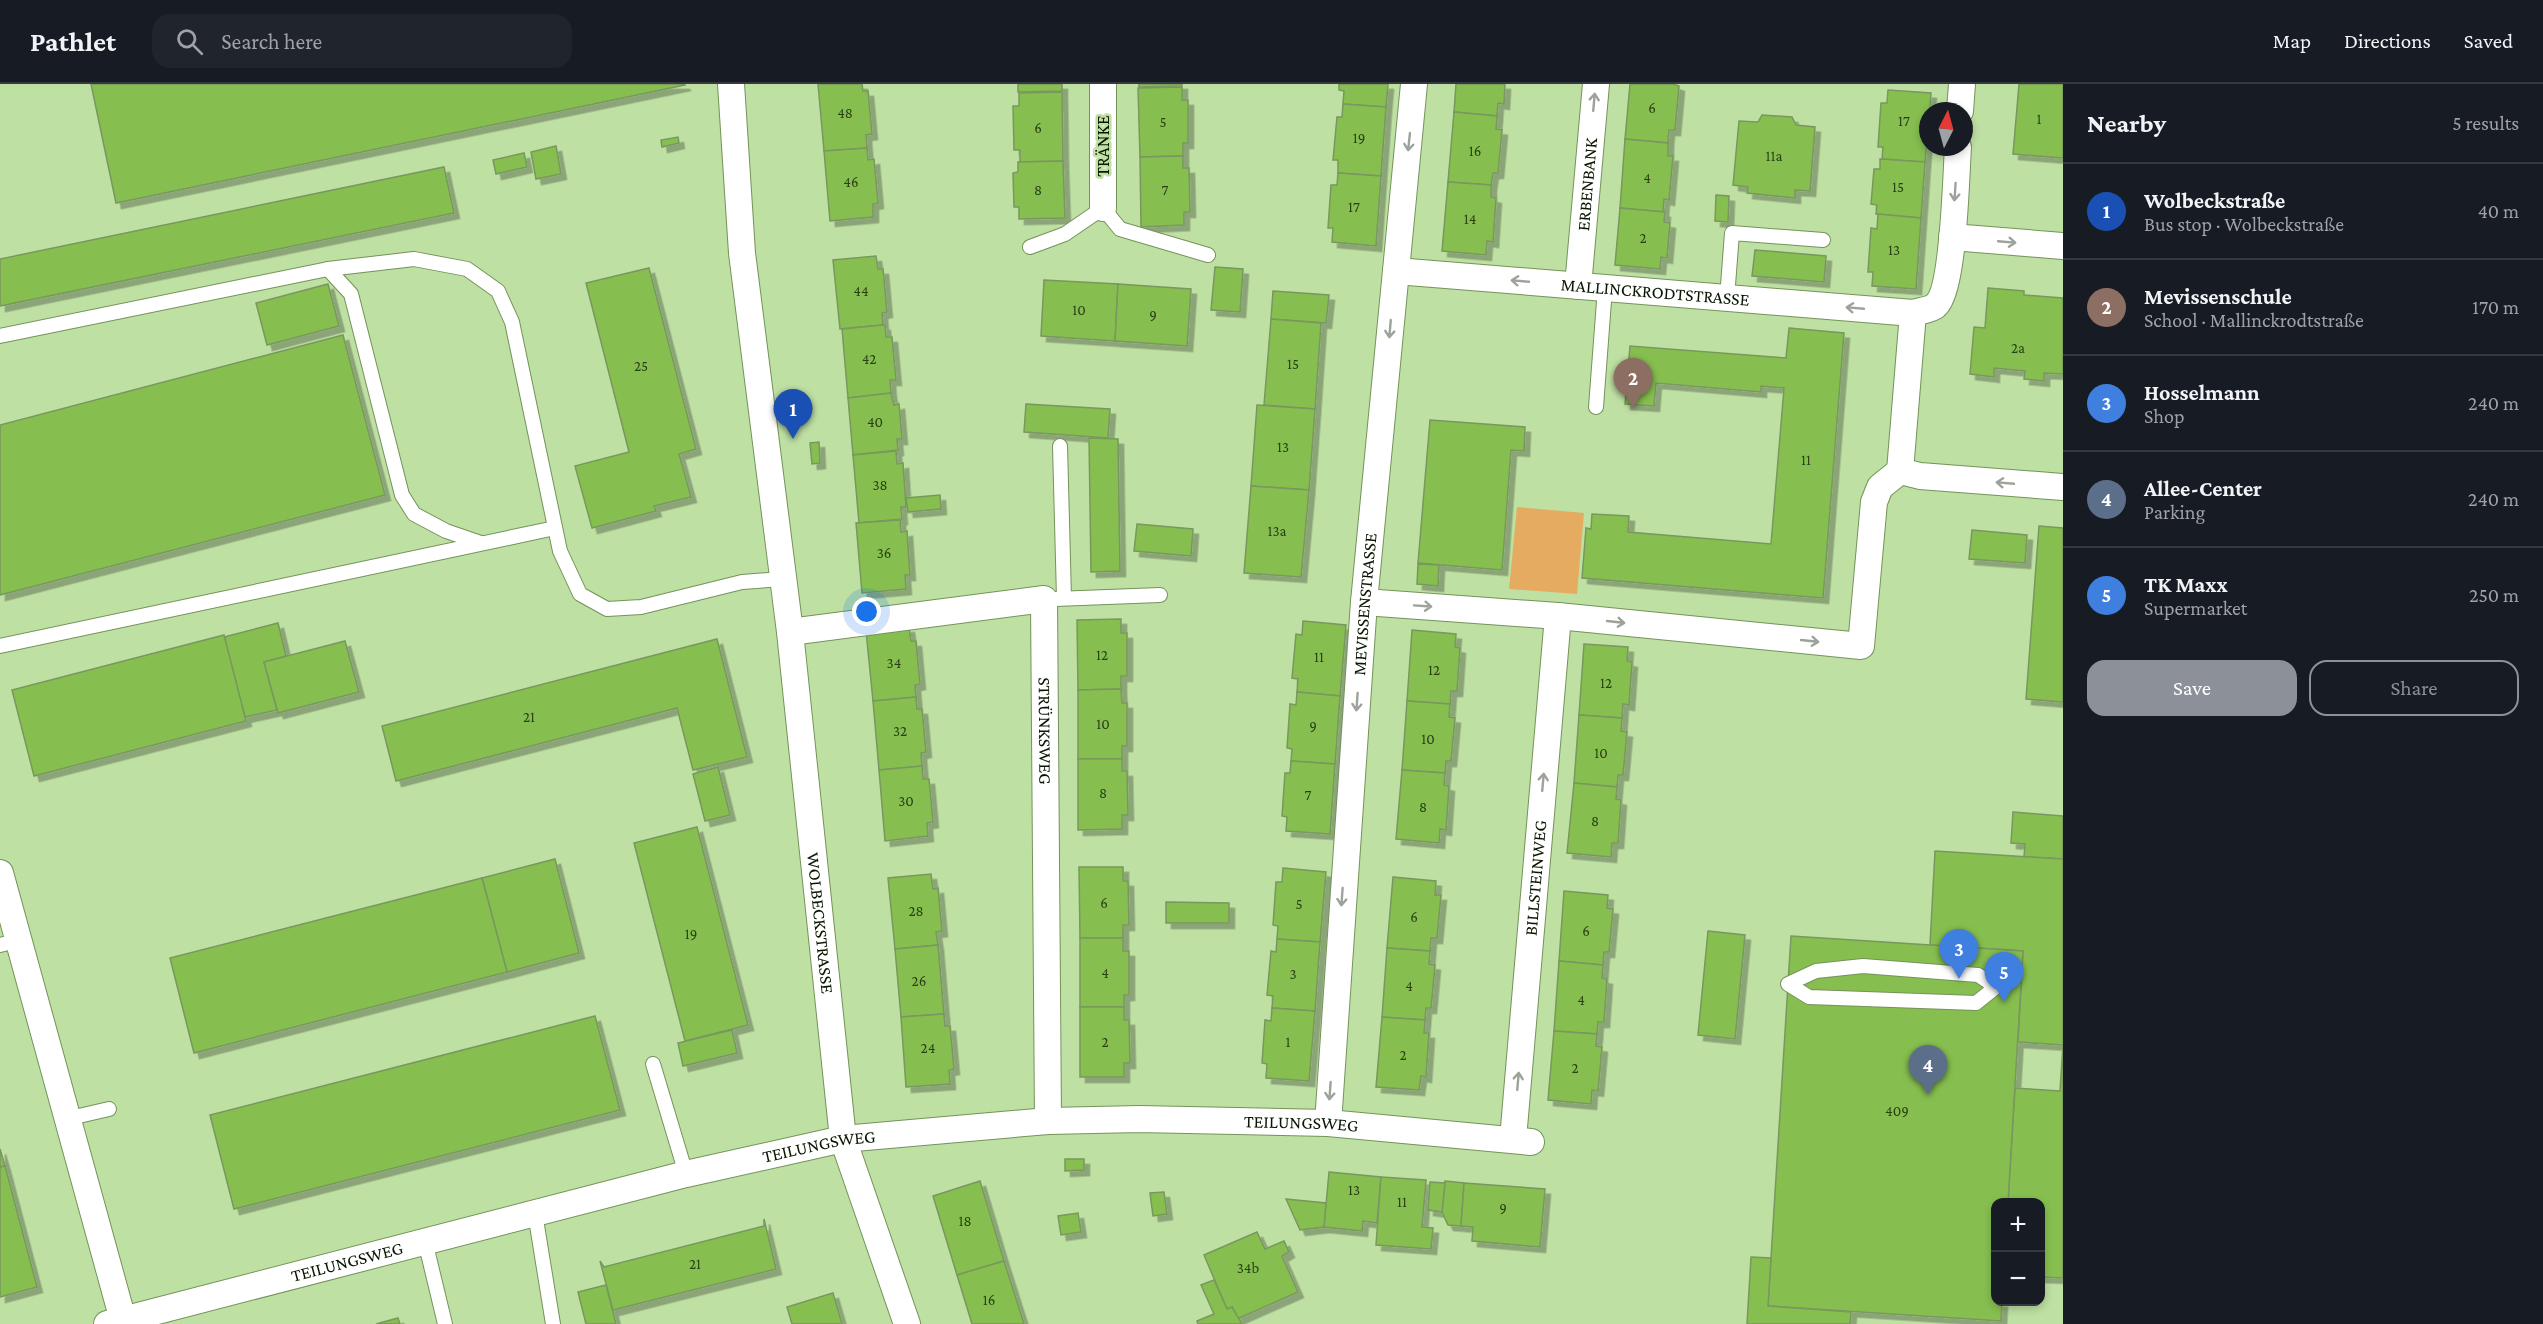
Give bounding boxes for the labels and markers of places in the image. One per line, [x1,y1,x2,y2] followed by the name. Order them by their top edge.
[1614,358,1652,408] pin: 2
[774,390,812,439] pin: 1
[1940,930,1978,979] pin: 3
[1984,952,2024,1002] pin: 5
[1908,1046,1948,1095] pin: 4

